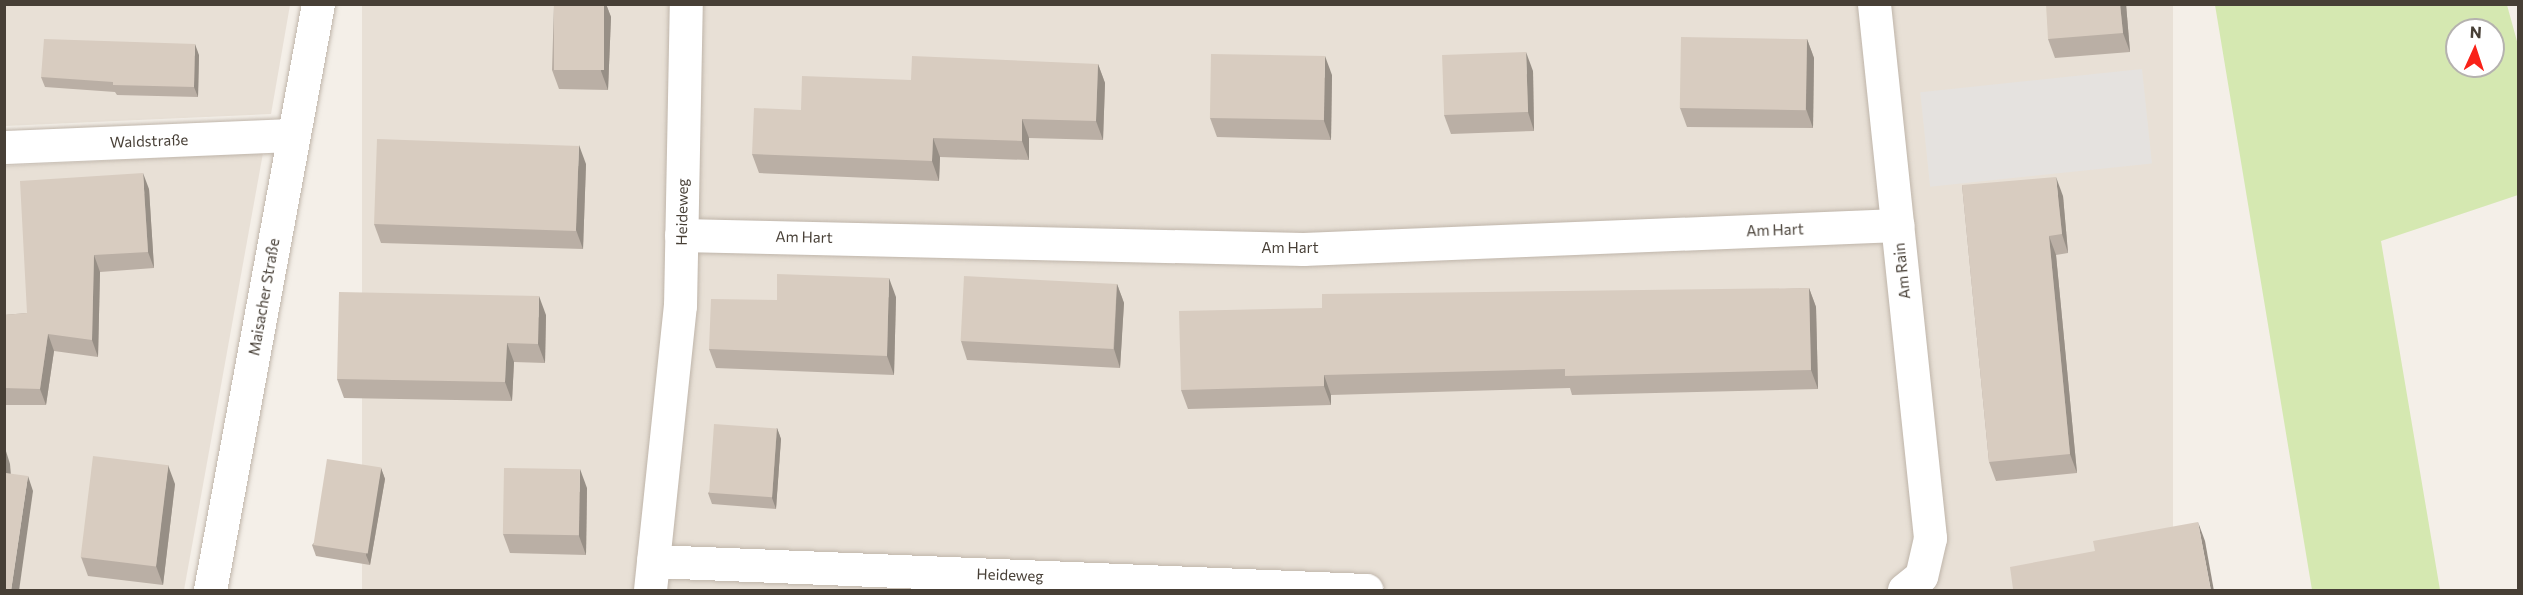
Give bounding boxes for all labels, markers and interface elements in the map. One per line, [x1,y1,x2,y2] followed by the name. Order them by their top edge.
[2445,18,2505,78] north arrow
[2469,22,2482,41] text: N
[109,131,189,151] street label: Waldstraße
[672,178,692,246] street label: Heideweg
[1746,220,1804,240] street label: Am Hart
[775,227,833,247] street label: Am Hart
[245,237,283,357] street label: Maisacher Straße
[1261,239,1319,257] street label: Am Hart
[1890,242,1914,300] street label: Am Rain
[976,565,1044,585] street label: Heideweg

